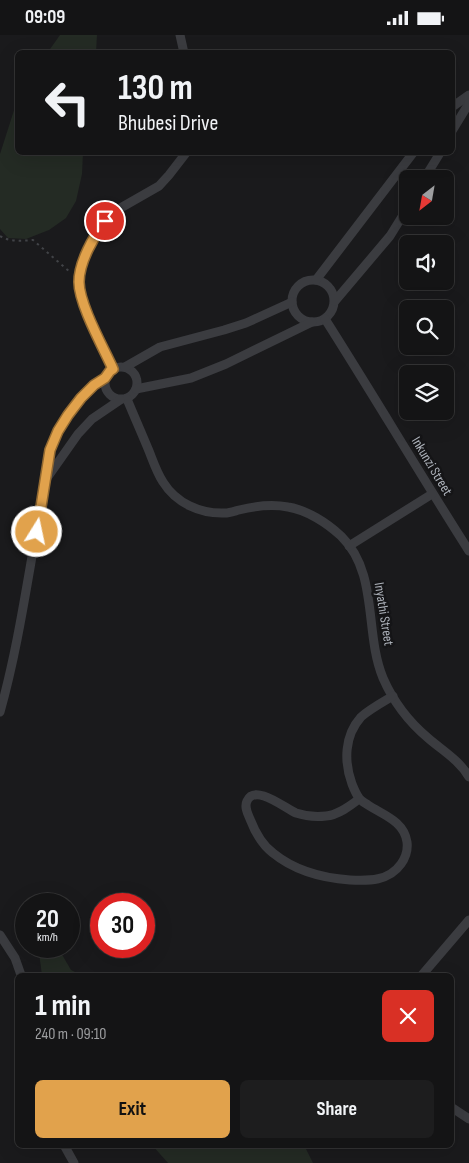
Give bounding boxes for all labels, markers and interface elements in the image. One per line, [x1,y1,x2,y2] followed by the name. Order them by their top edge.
[25,6,65,29] text: 09:09
[118,67,193,110] text: 130 m
[35,70,100,135] icon: left
[118,110,218,137] text: Bhubesi Drive
[399,170,454,225] north arrow
[399,170,454,420] map controls
[84,200,126,242] pin
[91,207,119,235] icon: arrive
[399,235,454,290] button: sound
[399,300,454,355] button: search
[399,365,454,420] button: layers
[408,434,456,498] street label: Inkunzi Street
[10,505,62,557] position arrow
[371,581,397,647] street label: Inyathi Street
[90,893,155,958] speed limit sign: 30
[36,904,59,935] text: 20
[37,930,58,945] text: km/h
[35,988,91,1024] text: 1 min
[382,990,434,1042] button: close
[35,1025,106,1044] text: 240 m · 09:10
[35,1080,230,1138] button: Exit
[240,1080,434,1138] button: Share

